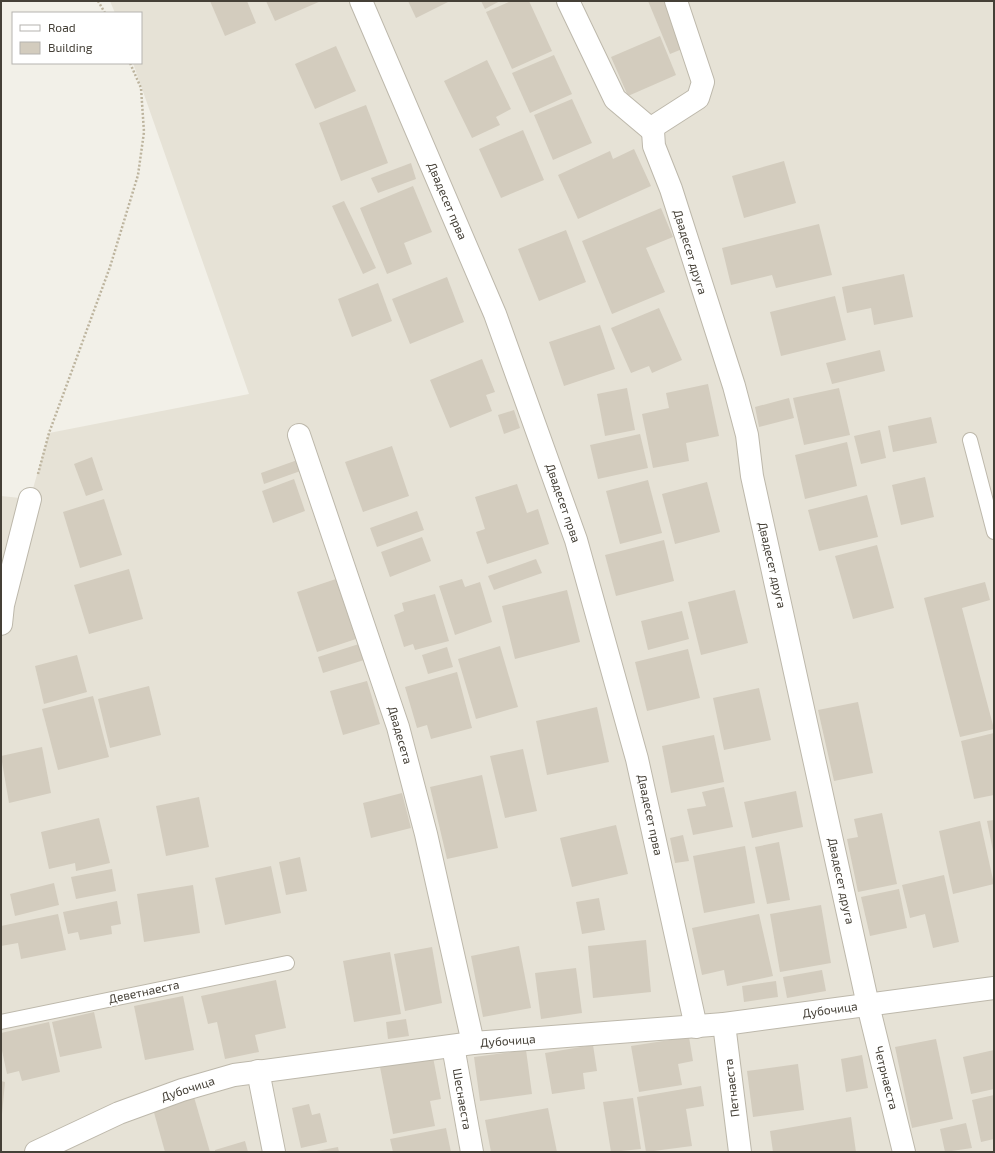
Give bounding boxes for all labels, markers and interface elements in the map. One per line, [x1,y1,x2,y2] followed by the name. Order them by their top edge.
[12,12,142,64] legend
[48,20,76,34] text: Road
[48,40,93,54] text: Building
[425,160,471,241] street label: Двадесет прва
[670,207,711,296] street label: Двадесет друга
[544,461,584,544] street label: Двадесет прва
[755,520,790,610] street label: Двадесет друга
[386,704,416,765] street label: Двадесета
[636,773,666,857] street label: Двадесет прва
[825,836,858,926] street label: Двадесет друга
[107,977,180,1005] street label: Деветнаеста
[801,998,858,1021] street label: Дубочица
[480,1031,536,1050] street label: Дубочица
[872,1044,902,1111] street label: Четрнаеста
[720,1058,742,1118] street label: Петнаеста
[451,1067,475,1131] street label: Шеснаеста
[159,1073,217,1104] street label: Дубочица

